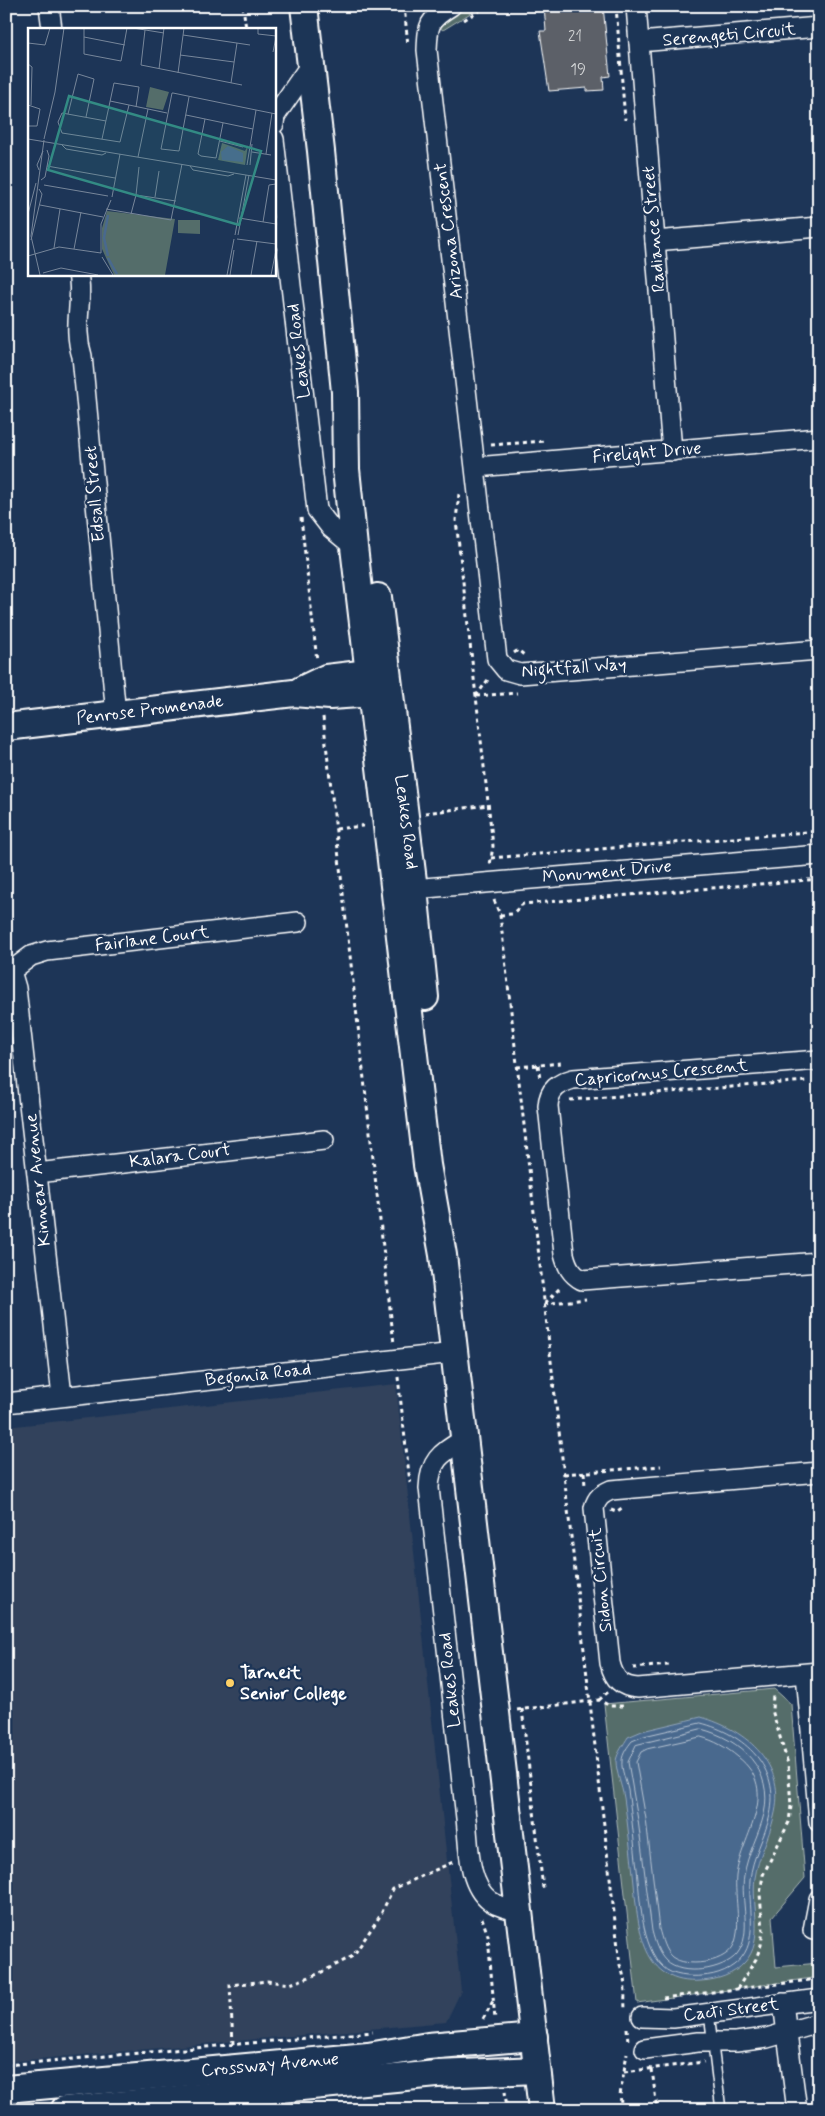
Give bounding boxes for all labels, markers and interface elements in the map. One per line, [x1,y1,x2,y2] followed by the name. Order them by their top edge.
[661,17,797,53] street label: Serengeti Circuit
[568,27,582,47] house number: 21
[28,28,275,275] inset map
[570,60,586,80] house number: 19
[429,161,469,301] street label: Arizona Crescent
[636,165,671,293] street label: Radiance Street
[281,302,317,400] street label: Leakes Road
[592,436,702,470] street label: Firelight Drive
[79,444,111,543] street label: Edsall Street
[521,652,627,686] street label: Nightfall Way
[75,689,225,731] street label: Penrose Promenade
[388,773,424,871] street label: Leakes Road
[541,854,673,890] street label: Monument Drive
[94,920,211,958] street label: Fairlane Court
[573,1053,749,1093] street label: Capricornus Crescent
[19,1112,57,1248] street label: Kinnear Avenue
[128,1138,232,1174] street label: Kalara Court
[204,1357,312,1394] street label: Begonia Road
[584,1526,618,1633] street label: Sidon Circuit
[433,1631,467,1729] street label: Leakes Road
[240,1661,347,1706] place label: Tarneit Senior College
[224,1677,236,1689] marker: Tarneit Senior College
[682,1992,780,2028] street label: Cacti Street
[200,2047,340,2083] street label: Crossway Avenue

